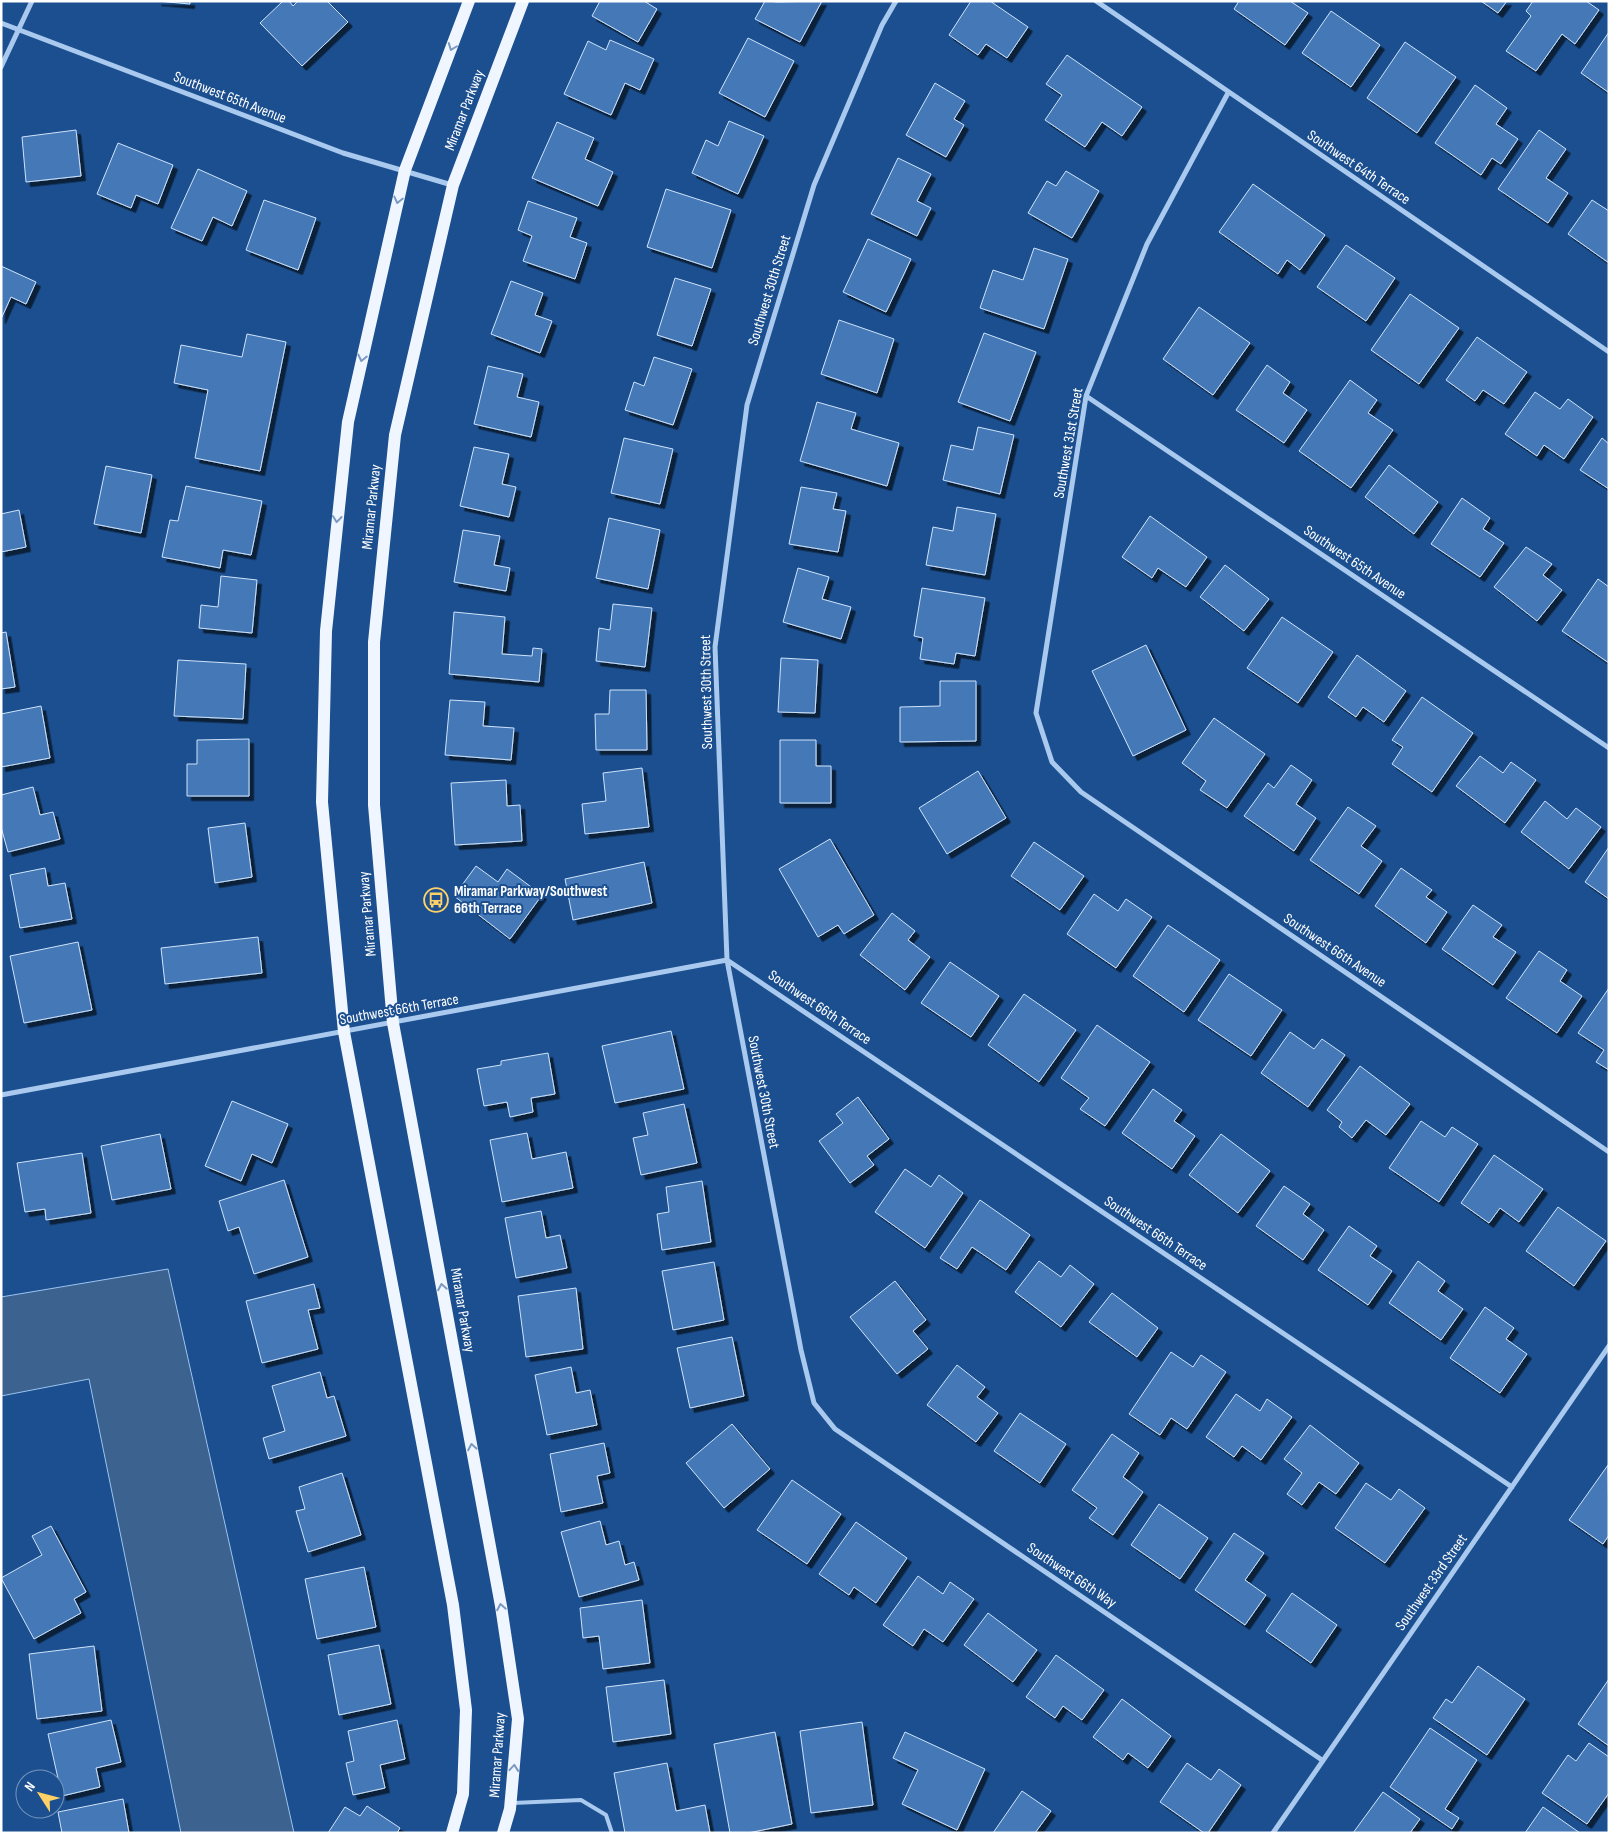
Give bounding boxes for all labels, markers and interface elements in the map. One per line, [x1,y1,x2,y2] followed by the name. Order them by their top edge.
[448,42,458,51] one-way arrow
[171,67,289,128] street label: Southwest 65th Avenue
[440,67,489,153] street label: Miramar Parkway
[1304,126,1414,209] street label: Southwest 64th Terrace
[393,195,404,204] one-way arrow
[744,232,795,348] street label: Southwest 30th Street
[357,354,368,363] one-way arrow
[1049,386,1088,500] street label: Southwest 31st Street
[358,463,385,550] street label: Miramar Parkway
[332,515,343,523] one-way arrow
[1300,521,1409,604] street label: Southwest 65th Avenue
[696,634,717,749] street label: Southwest 30th Street
[354,870,381,957] street label: Miramar Parkway
[454,882,608,918] place label: Miramar Parkway/Southwest 66th Terrace
[423,887,449,913] bus stop icon: Miramar Parkway/Southwest 66th Terrace
[1280,909,1390,992] street label: Southwest 66th Avenue
[764,966,875,1049] street label: Southwest 66th Terrace
[338,990,460,1029] street label: Southwest 66th Terrace
[743,1034,784,1151] street label: Southwest 30th Street
[1100,1192,1211,1275] street label: Southwest 66th Terrace
[446,1266,479,1354] street label: Miramar Parkway
[437,1283,448,1291] one-way arrow
[467,1442,477,1451] one-way arrow
[1391,1530,1472,1634] street label: Southwest 33rd Street
[1023,1538,1120,1612] street label: Southwest 66th Way
[496,1602,507,1610] one-way arrow
[485,1712,510,1798] street label: Miramar Parkway
[508,1763,519,1771] one-way arrow
[15,1769,65,1819] north arrow
[21,1779,39,1795] text: N

